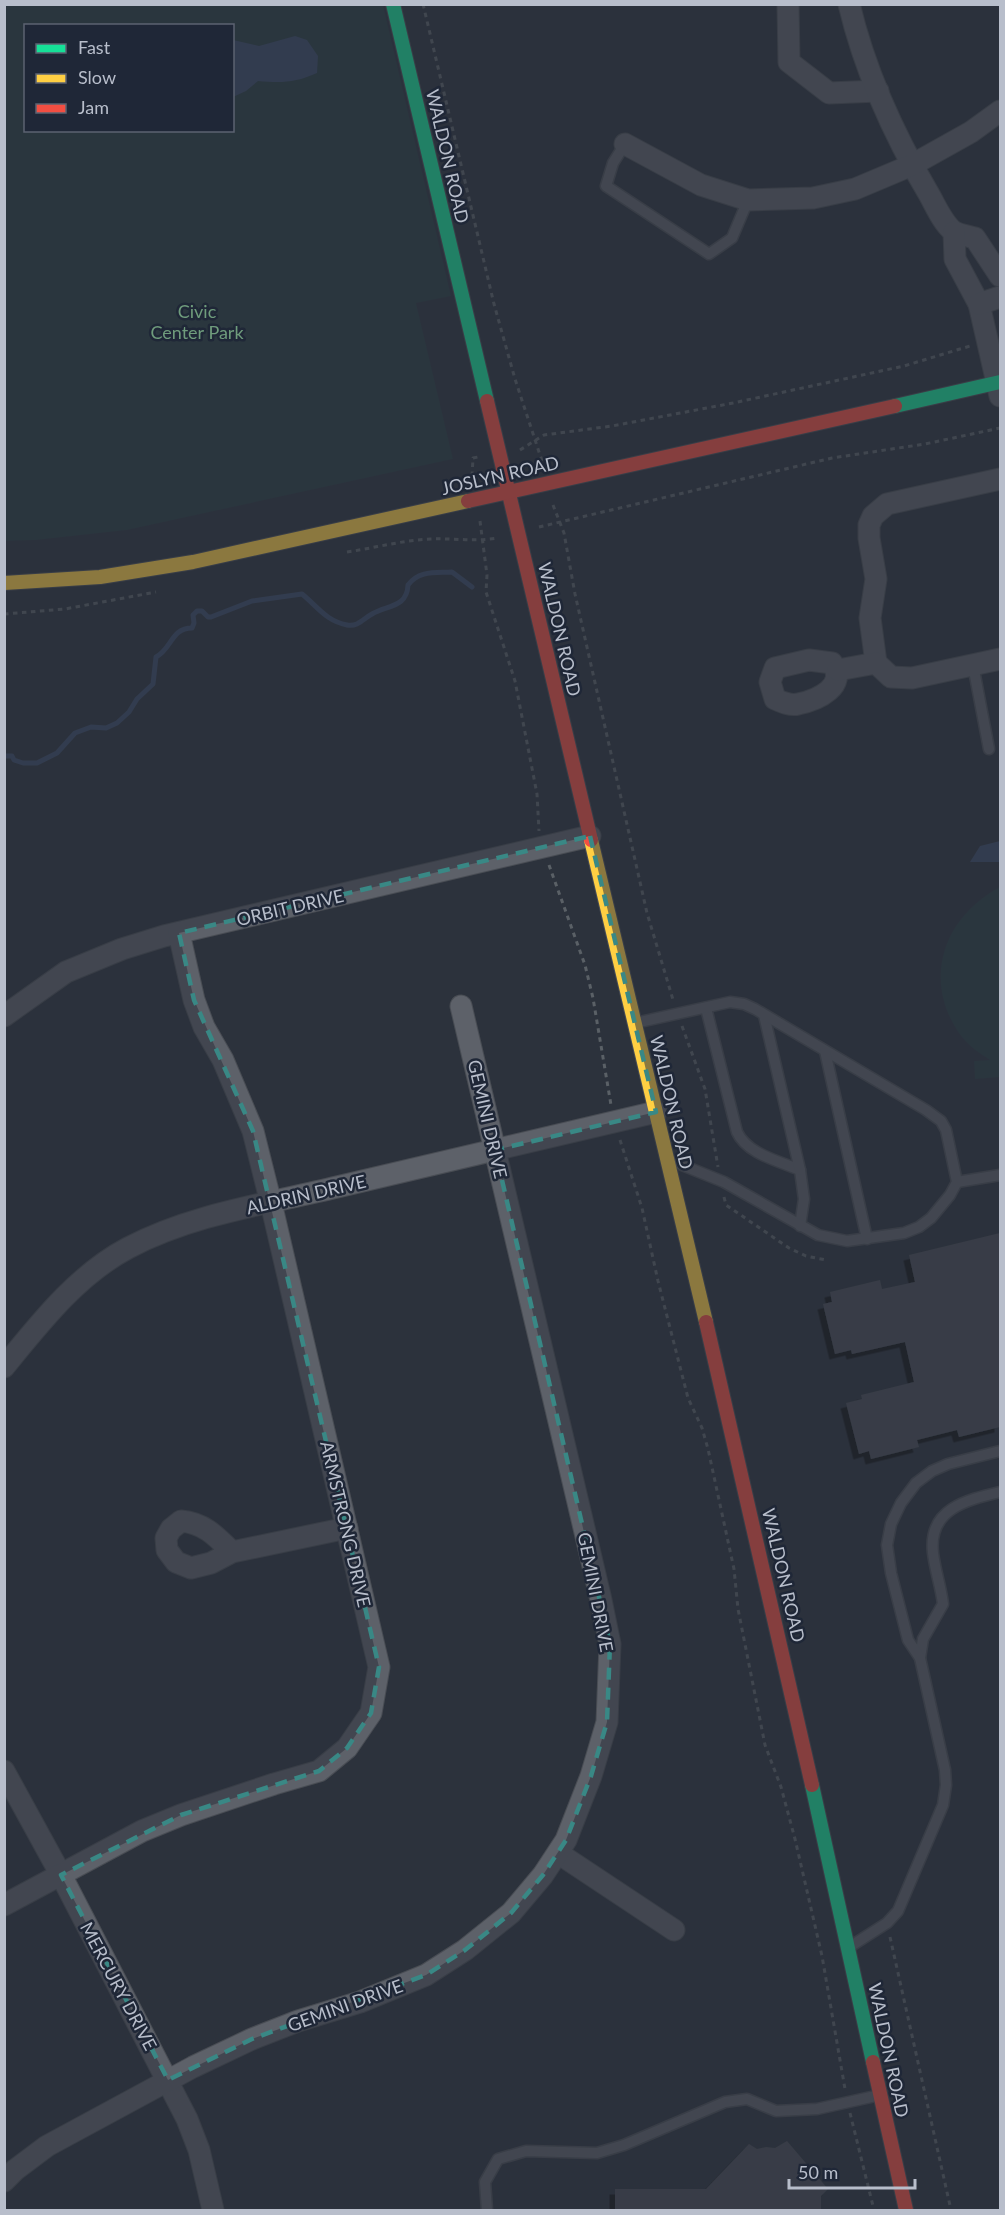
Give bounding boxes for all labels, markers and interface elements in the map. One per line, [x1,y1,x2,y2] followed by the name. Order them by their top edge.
[24,24,234,132] legend
[78,36,111,58] text: Fast
[78,66,116,88] text: Slow
[422,87,474,225] street label: WALDON ROAD
[78,96,109,118] text: Jam
[150,300,244,343] park label: Civic Center Park
[439,451,561,499] street label: JOSLYN ROAD
[534,560,586,698] street label: WALDON ROAD
[234,884,346,930] street label: ORBIT DRIVE
[646,1033,698,1171] street label: WALDON ROAD
[464,1057,512,1181] street label: GEMINI DRIVE
[244,1170,368,1218] street label: ALDRIN DRIVE
[316,1439,376,1609] street label: ARMSTRONG DRIVE
[758,1506,810,1644] street label: WALDON ROAD
[574,1530,618,1654] street label: GEMINI DRIVE
[76,1918,162,2054] street label: MERCURY DRIVE
[284,1974,406,2036] street label: GEMINI DRIVE
[864,1981,914,2119] street label: WALDON ROAD
[789,2152,915,2190] scale bar
[798,2161,838,2183] text: 50 m

